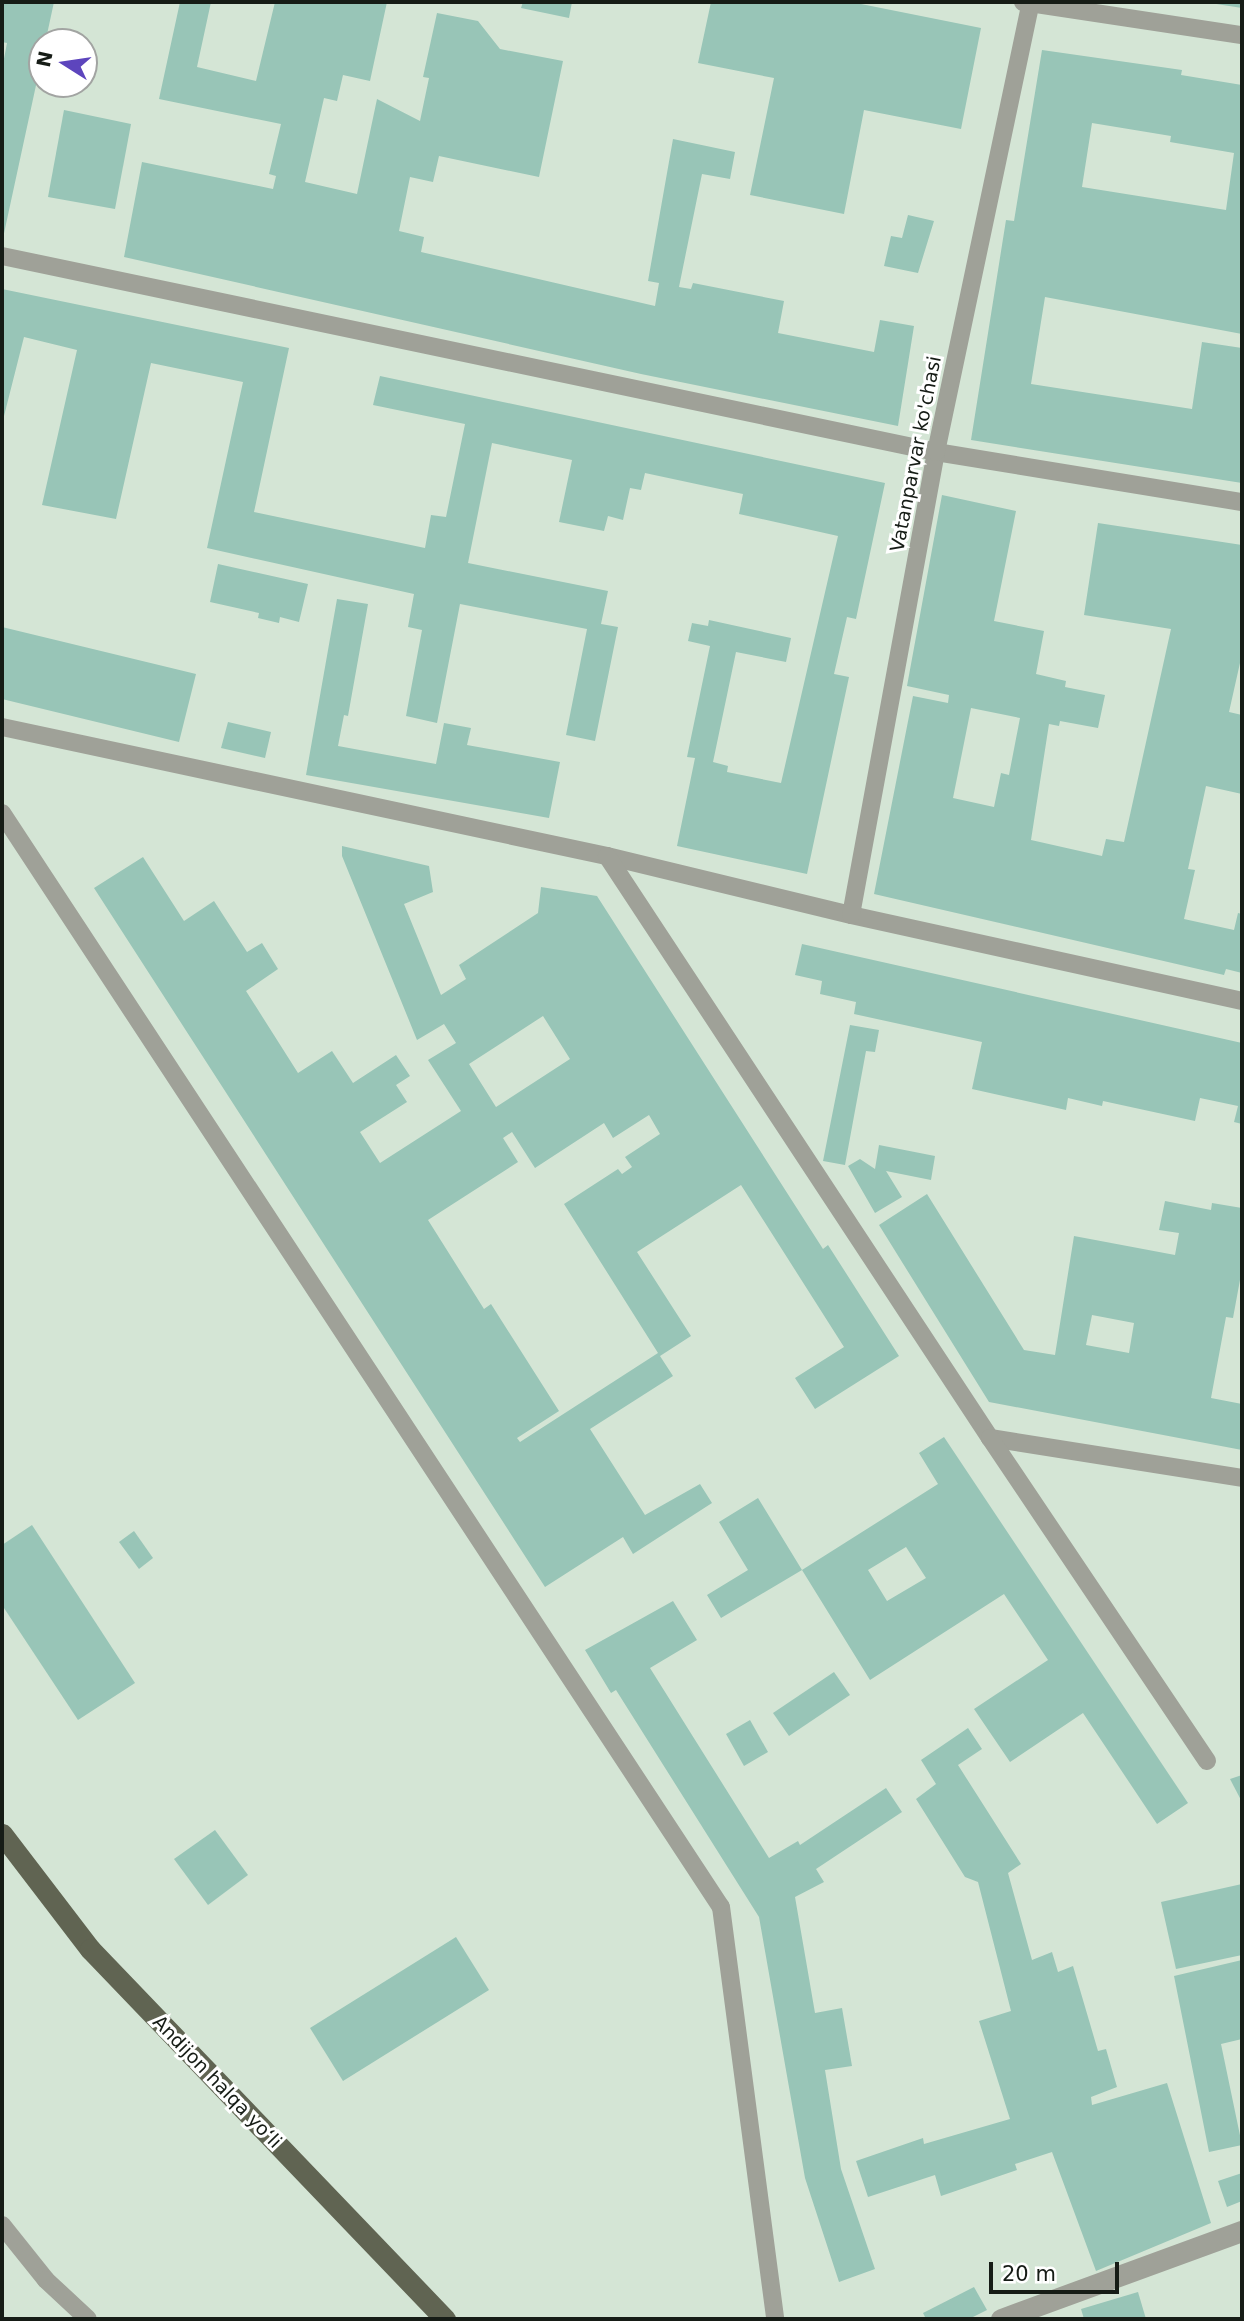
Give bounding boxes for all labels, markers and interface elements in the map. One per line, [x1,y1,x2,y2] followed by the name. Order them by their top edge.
[28,28,98,98] north arrow
[32,49,57,69] text: N
[886,354,946,554] street label: Vatanparvar ko'chasi
[148,2011,286,2153] street label: Andijon halqa yo‘li
[992,2248,1122,2292] scale bar
[1002,2262,1056,2286] text: 20 m

